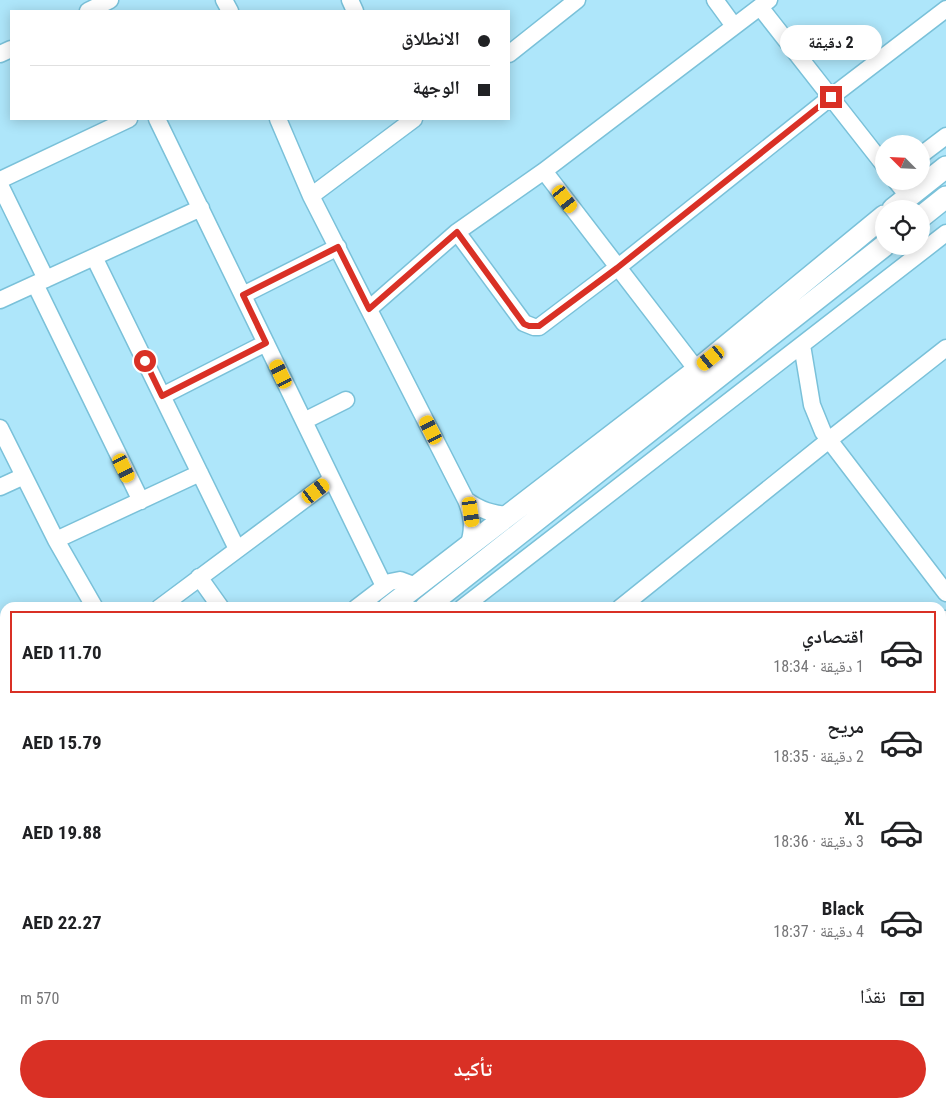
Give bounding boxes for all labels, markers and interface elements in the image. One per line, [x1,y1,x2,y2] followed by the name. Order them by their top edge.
[780,24,882,59] callout: 2 دقيقة
[401,27,460,50] text: الانطلاق
[808,33,854,52] text: 2 دقيقة
[412,76,460,99] text: الوجهة
[820,86,842,108] route end
[875,135,930,190] north arrow
[875,135,930,255] map controls
[549,183,580,215] car
[875,200,930,255] button: locate
[694,343,727,373] car
[134,350,156,372] route start
[267,357,294,391] car
[417,413,444,447] car
[110,451,137,485] car
[299,476,332,506] car
[461,496,480,528] car
[802,625,864,648] text: اقتصادي
[879,630,924,675] icon: car
[22,641,102,664] text: AED 11.70
[773,657,864,676] text: 1 دقيقة · 18:34
[827,715,864,738] text: مريح
[879,720,924,765] icon: car
[22,731,102,754] text: AED 15.79
[773,747,864,766] text: 2 دقيقة · 18:35
[844,807,864,830] text: XL
[879,810,924,855] icon: car
[22,821,102,844] text: AED 19.88
[773,832,864,851] text: 3 دقيقة · 18:36
[822,897,864,920] text: Black
[879,900,924,945] icon: car
[22,911,102,934] text: AED 22.27
[773,922,864,941] text: 4 دقيقة · 18:37
[860,985,886,1008] text: نقدًا
[898,985,926,1013] icon: cash
[20,989,59,1008] text: 570 m
[20,1040,926,1098] button: تأكيد

